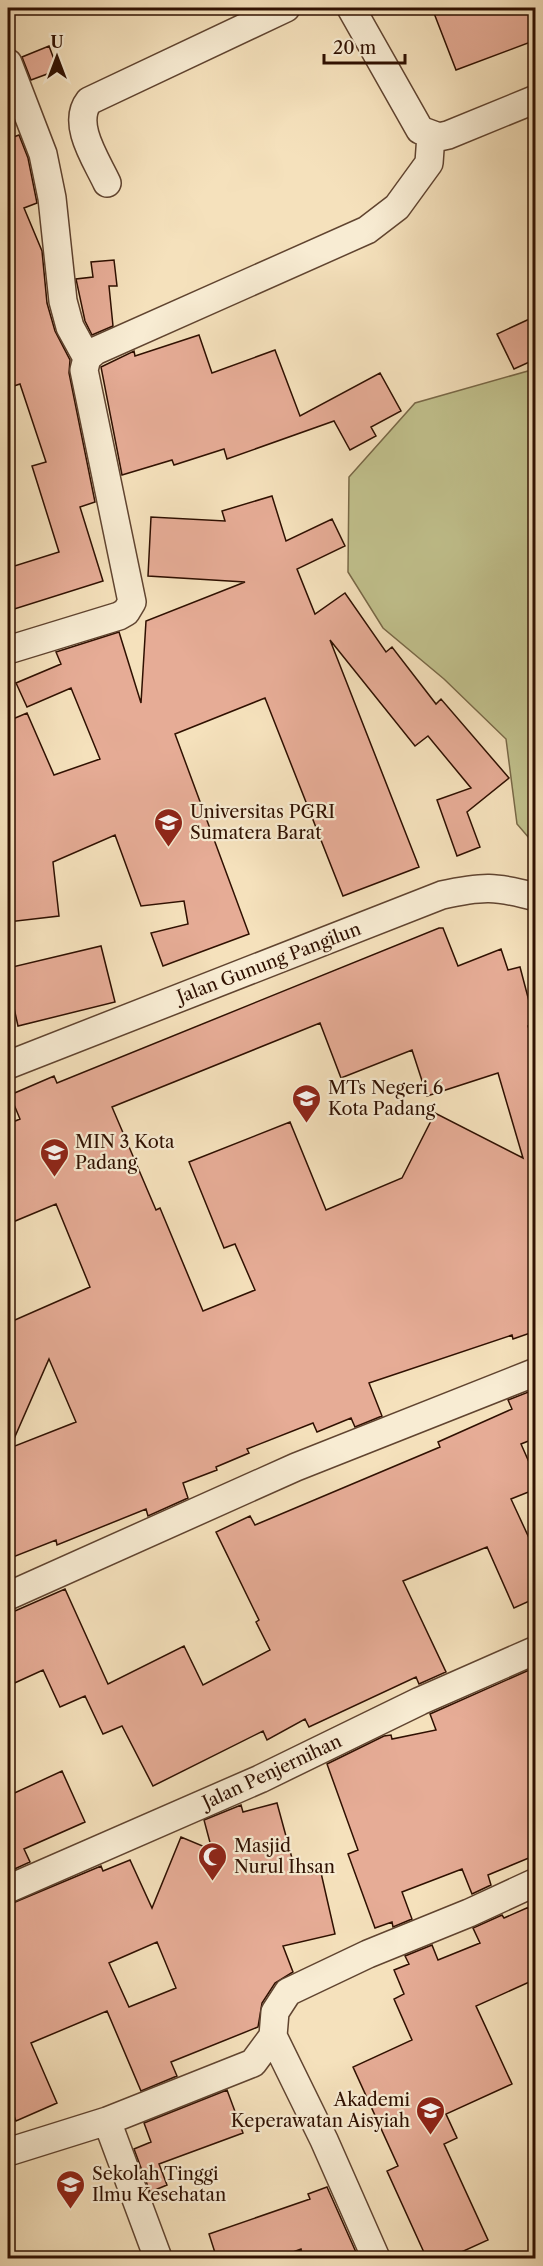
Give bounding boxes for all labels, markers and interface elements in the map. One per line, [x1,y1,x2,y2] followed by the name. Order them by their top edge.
[27,27,87,87] north arrow
[324,27,405,65] scale bar
[51,32,64,52] text: U
[333,37,377,59] text: 20 m
[190,801,335,844] place label: Universitas PGRI Sumatera Barat
[153,806,185,848] school or university icon: Universitas PGRI Sumatera Barat
[171,918,364,1009] street label: Jalan Gunung Pangilun
[328,1077,443,1120] place label: MTs Negeri 6 Kota Padang
[291,1082,323,1124] school or university icon: MTs Negeri 6 Kota Padang
[75,1131,175,1174] place label: MIN 3 Kota Padang
[38,1136,70,1178] school or university icon: MIN 3 Kota Padang
[196,1730,345,1815] street label: Jalan Penjernihan
[234,1835,335,1878] place label: Masjid Nurul Ihsan
[197,1840,229,1882] mosque icon: Masjid Nurul Ihsan
[231,2089,411,2132] place label: Akademi Keperawatan Aisyiah
[415,2094,447,2136] school or university icon: Akademi Keperawatan Aisyiah
[92,2163,226,2206] place label: Sekolah Tinggi Ilmu Kesehatan
[55,2168,87,2210] school or university icon: Sekolah Tinggi Ilmu Kesehatan

